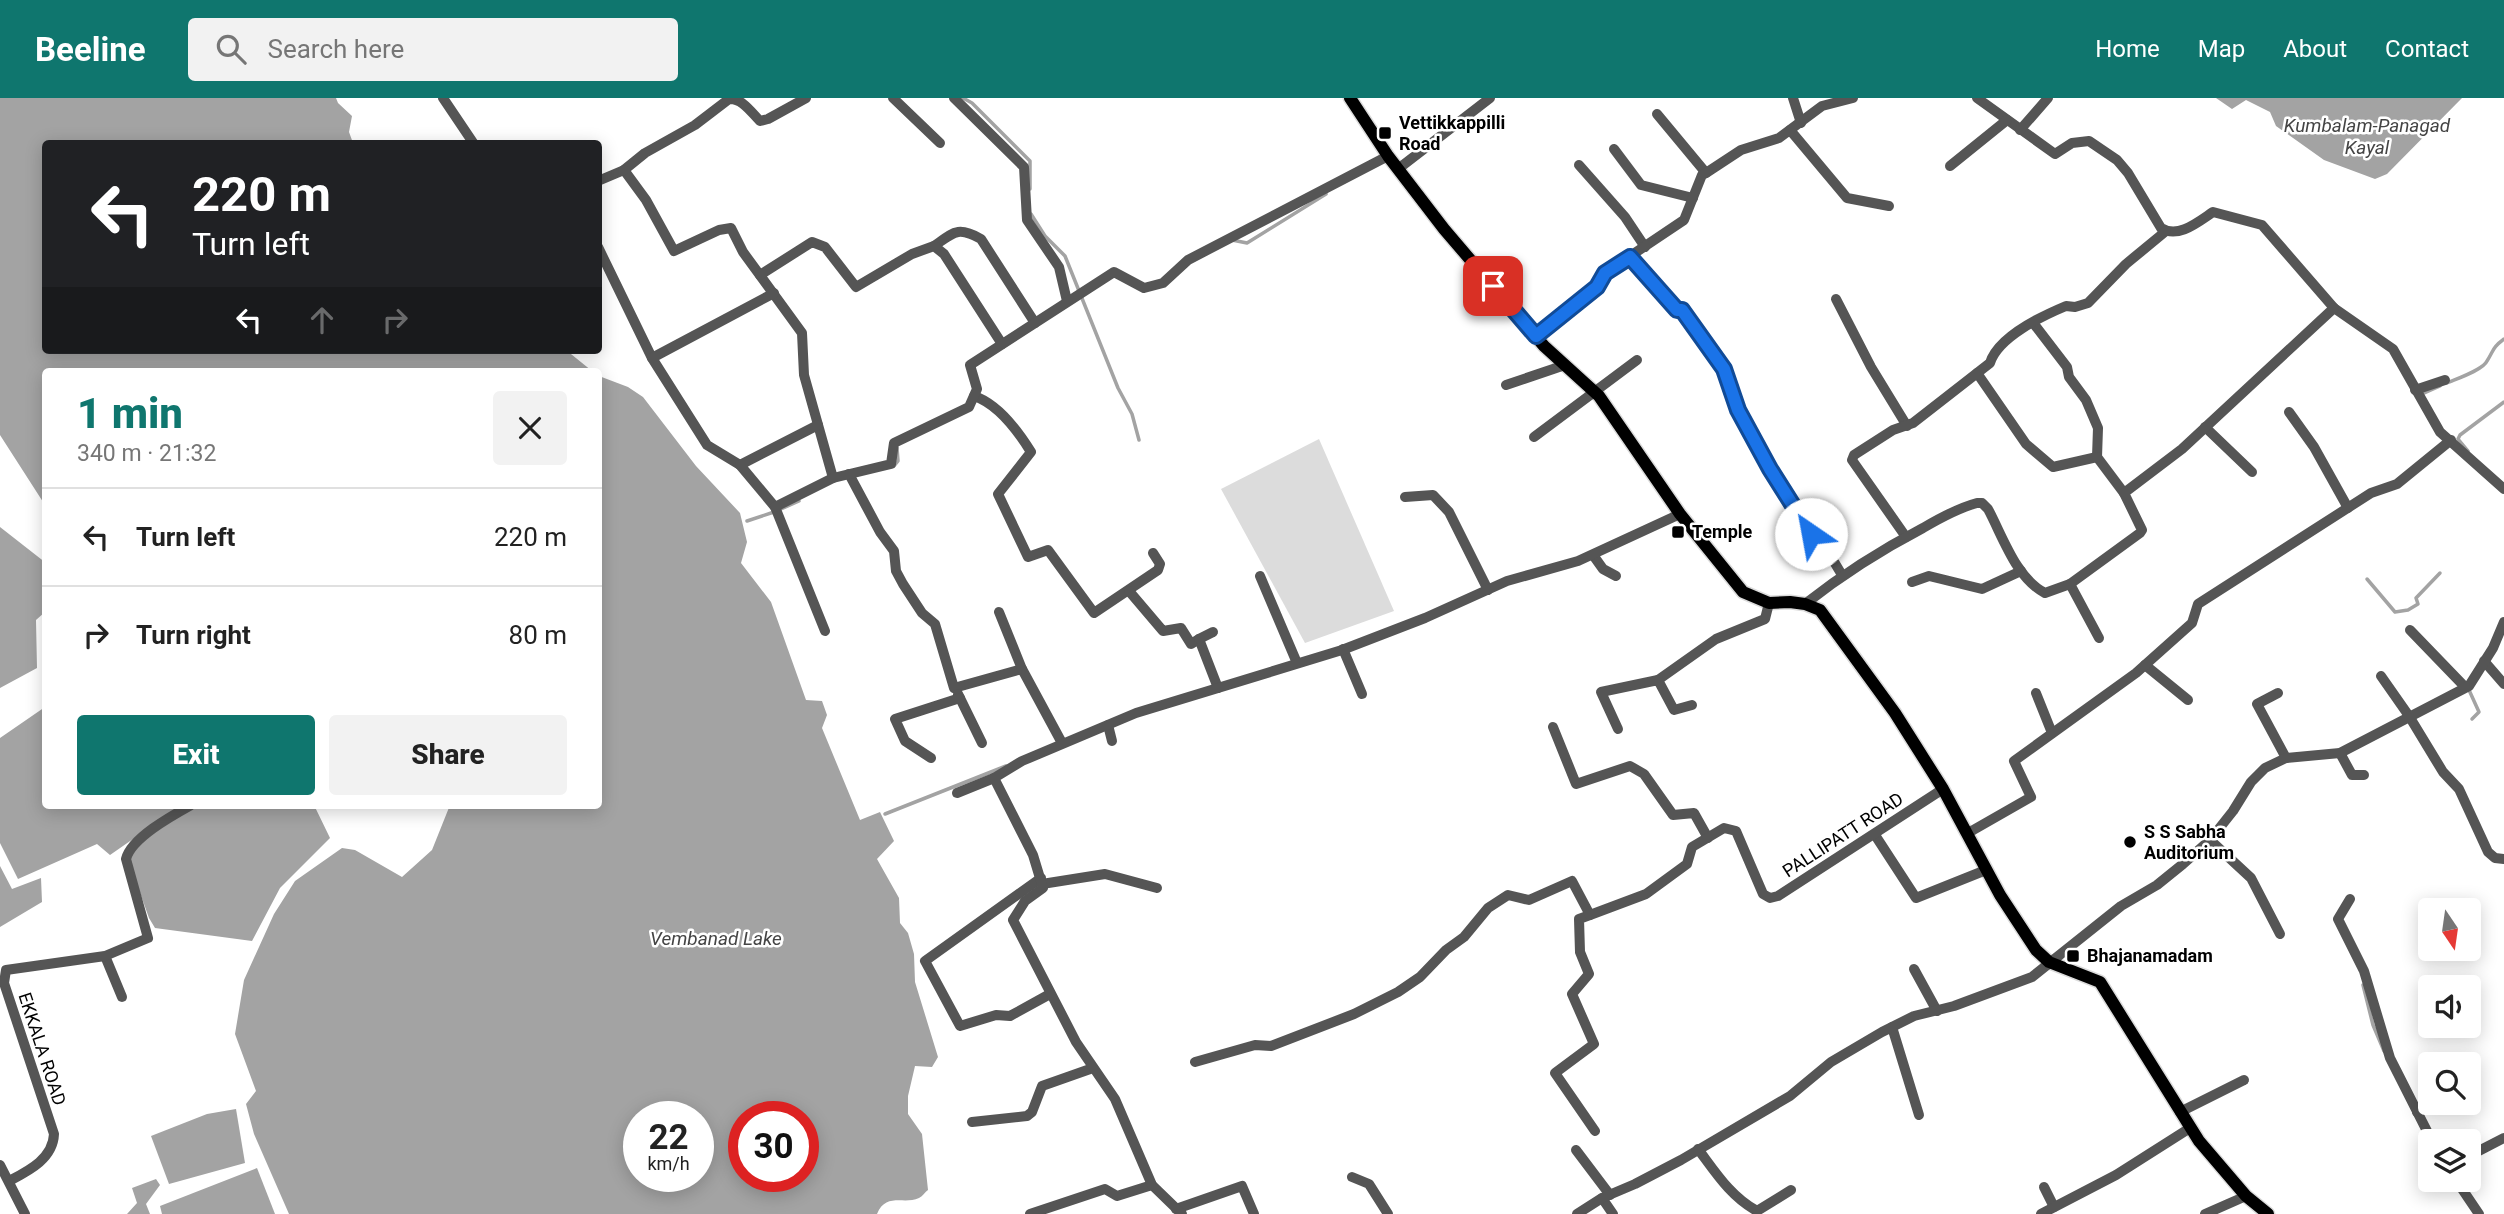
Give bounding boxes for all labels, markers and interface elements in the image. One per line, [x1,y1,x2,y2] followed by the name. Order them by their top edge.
[188,18,678,81] search box
[35,30,146,69] text: Beeline
[212,30,250,68] icon: search
[268,34,404,64] text: Search here
[2095,35,2160,63] text: Home
[2198,35,2245,63] text: Map
[2283,35,2347,63] text: About
[2385,35,2469,63] text: Contact
[1399,112,1505,154] place label: Vettikkappilli Road
[2284,114,2451,159] water label: Kumbalam-Panagad Kayal
[1377,125,1393,141] marker: Vettikkappilli Road
[192,166,331,223] text: 220 m
[77,168,168,259] icon: left
[192,225,310,263] text: Turn left
[1463,256,1523,316] pin
[1474,267,1512,305] icon: arrive
[230,301,268,339] icon: left
[303,301,341,339] icon: ahead
[376,301,414,339] icon: right
[77,389,183,438] text: 1 min
[493,391,567,465] button: close
[77,440,216,467] text: 340 m · 21:32
[1774,497,1848,571] position arrow
[77,518,115,556] icon: left
[1692,521,1753,542] place label: Temple
[136,522,235,552] text: Turn left
[494,522,567,552] text: 220 m
[1670,524,1686,540] marker: Temple
[77,616,115,654] icon: right
[136,620,251,650] text: Turn right
[509,620,567,650] text: 80 m
[77,715,315,795] button: Exit
[329,715,567,795] button: Share
[1779,788,1907,881] street label: PALLIPATT ROAD
[2144,821,2234,863] place label: S S Sabha Auditorium
[2122,834,2138,850] marker: S S Sabha Auditorium
[2418,898,2482,961] north arrow
[2418,898,2481,1192] map controls
[650,927,782,950] water label: Vembanad Lake
[2087,945,2213,966] place label: Bhajanamadam
[2065,948,2081,964] marker: Bhajanamadam
[2418,975,2481,1038] button: sound
[14,990,71,1108] street label: EKKALA ROAD
[2418,1052,2481,1115] button: search
[728,1101,819,1192] speed limit sign: 30
[648,1117,689,1158] text: 22
[2418,1129,2481,1192] button: layers
[647,1153,690,1174] text: km/h

